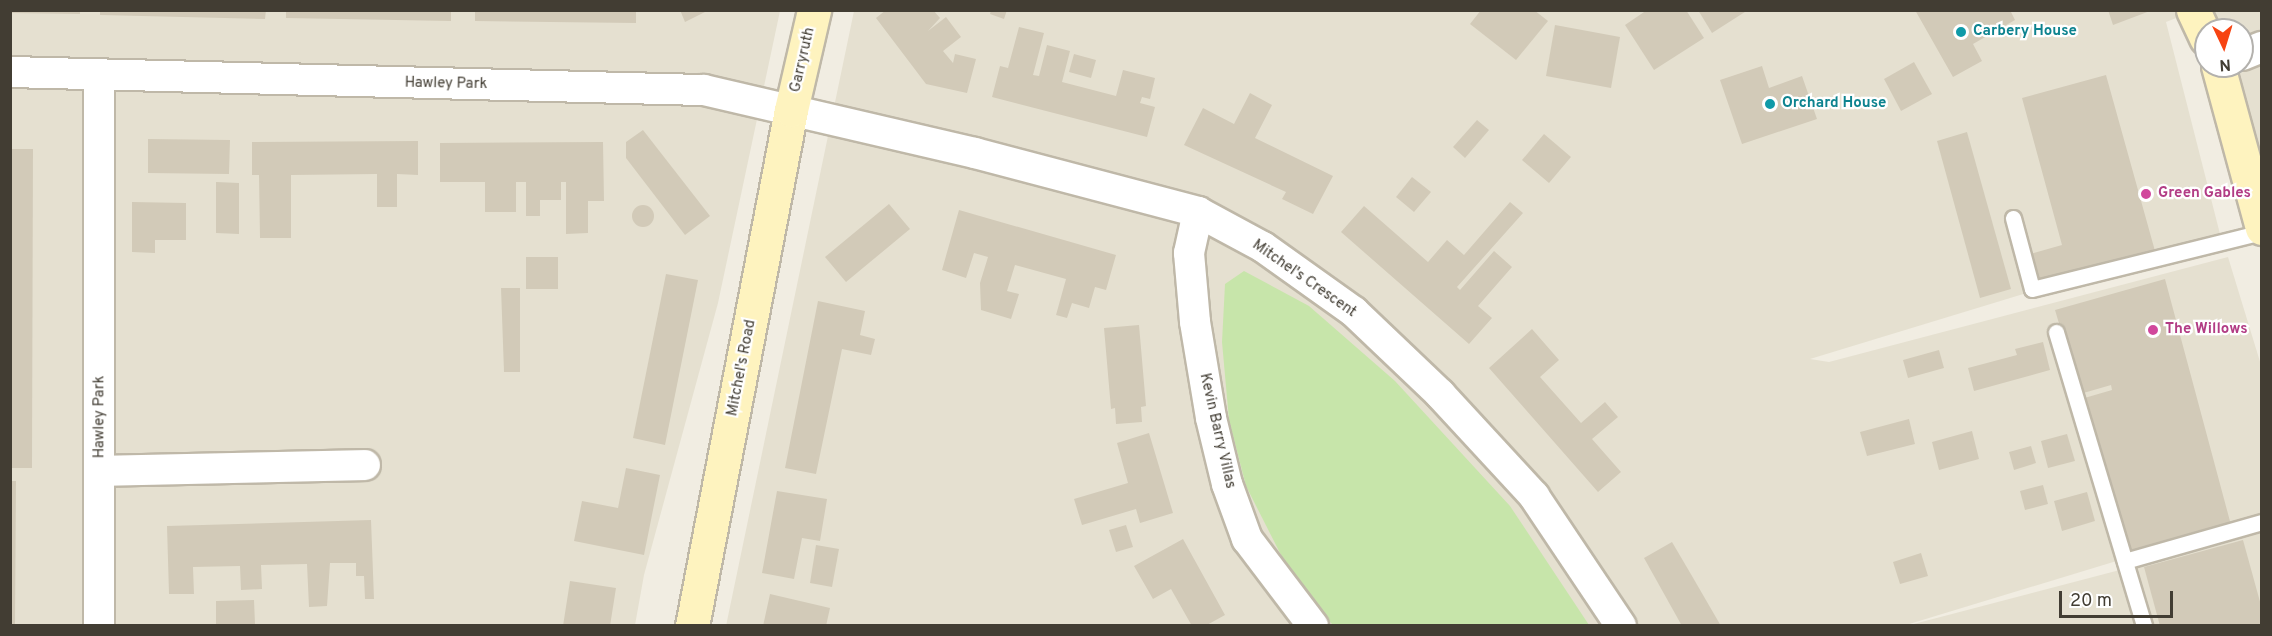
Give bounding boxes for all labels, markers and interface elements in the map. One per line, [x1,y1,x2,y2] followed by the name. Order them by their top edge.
[2194,18,2254,78] north arrow
[1973,23,2077,41] place label: Carbery House
[1954,25,1968,39] marker: Carbery House
[787,26,819,94] street label: Garryruth
[2219,54,2232,74] text: N
[405,74,487,94] street label: Hawley Park
[1782,95,1886,113] place label: Orchard House
[1763,97,1777,111] marker: Orchard House
[2158,185,2251,203] place label: Green Gables
[2139,187,2153,201] marker: Green Gables
[1248,236,1360,322] street label: Mitchel's Crescent
[724,318,760,418] street label: Mitchel's Road
[2165,321,2248,339] place label: The Willows
[2146,323,2160,337] marker: The Willows
[1195,371,1239,491] street label: Kevin Barry Villas
[91,376,109,458] street label: Hawley Park
[2062,579,2176,617] scale bar
[2070,590,2112,613] text: 20 m

